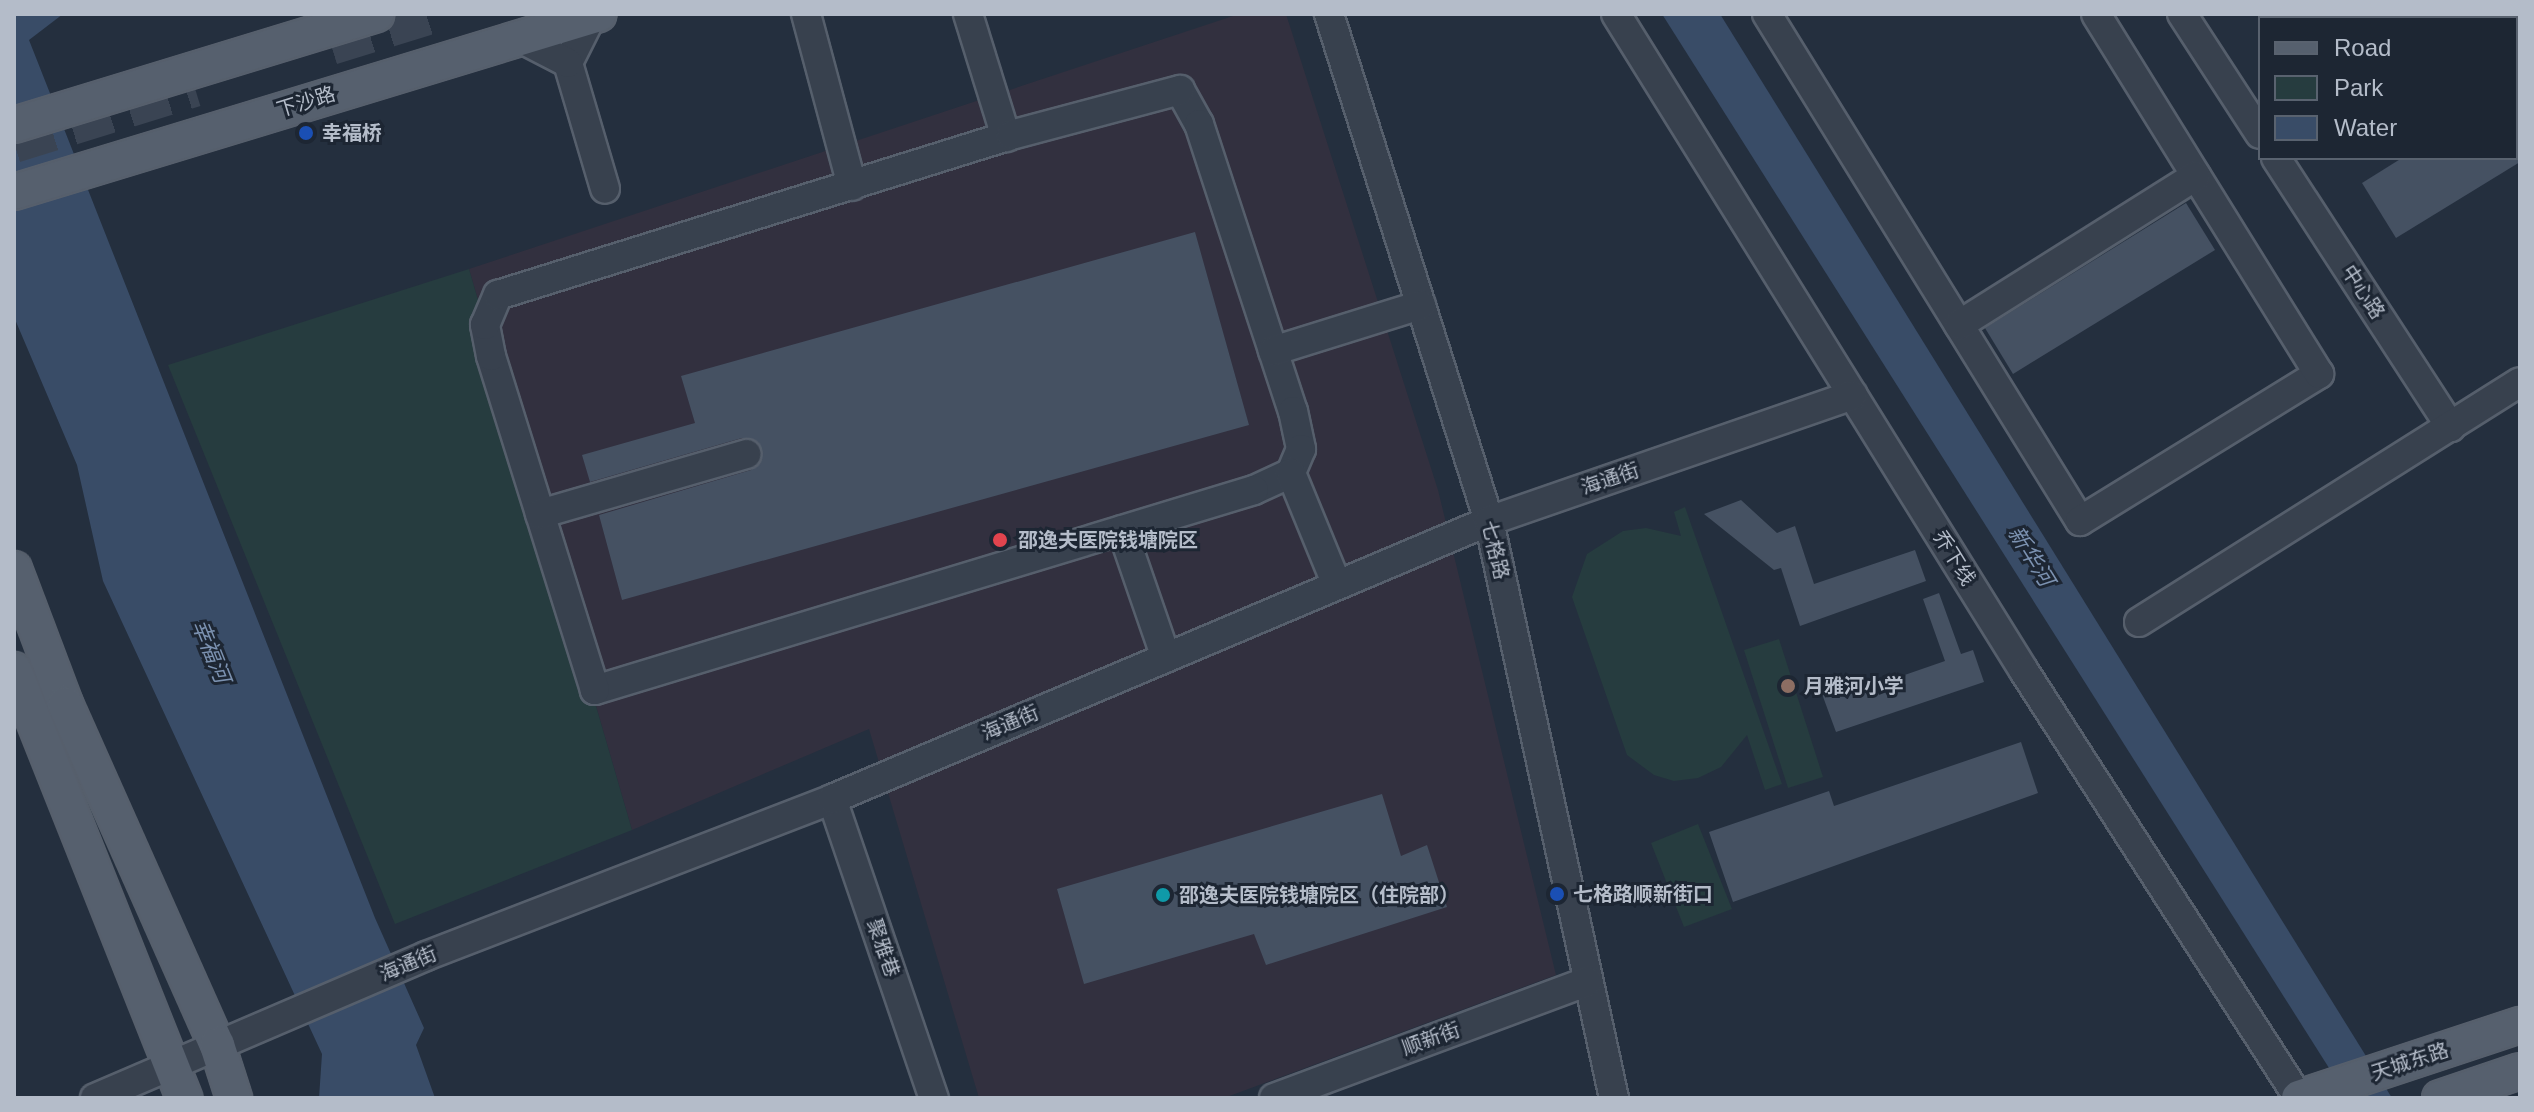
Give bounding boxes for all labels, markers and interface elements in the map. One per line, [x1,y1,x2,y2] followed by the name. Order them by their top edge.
[2258,16,2518,160] legend
[2334,34,2391,61] text: Road
[2334,74,2383,101] text: Park
[274,82,338,122] street label: 下沙路
[2334,114,2397,141] text: Water
[322,121,382,145] place label: 幸福桥
[297,124,315,142] marker: 幸福桥
[2337,260,2389,324] street label: 中心路
[1578,458,1642,500] street label: 海通街
[1477,518,1513,582] street label: 七格路
[2002,521,2060,591] water label: 新华河
[1928,526,1980,590] street label: 乔下线
[1018,528,1198,552] place label: 邵逸夫医院钱塘院区
[989,529,1011,551] marker: 邵逸夫医院钱塘院区
[186,615,236,687] water label: 幸福河
[1804,674,1904,698] place label: 月雅河小学
[1779,677,1797,695] marker: 月雅河小学
[978,700,1042,746] street label: 海通街
[1573,882,1713,906] place label: 七格路顺新街口
[1179,883,1459,907] place label: 邵逸夫医院钱塘院区（住院部）
[1548,885,1566,903] marker: 七格路顺新街口
[1154,886,1172,904] marker: 邵逸夫医院钱塘院区（住院部）
[862,916,904,980] street label: 聚雅巷
[376,941,440,987] street label: 海通街
[1399,1017,1463,1061] street label: 顺新街
[2368,1038,2452,1086] street label: 天城东路

